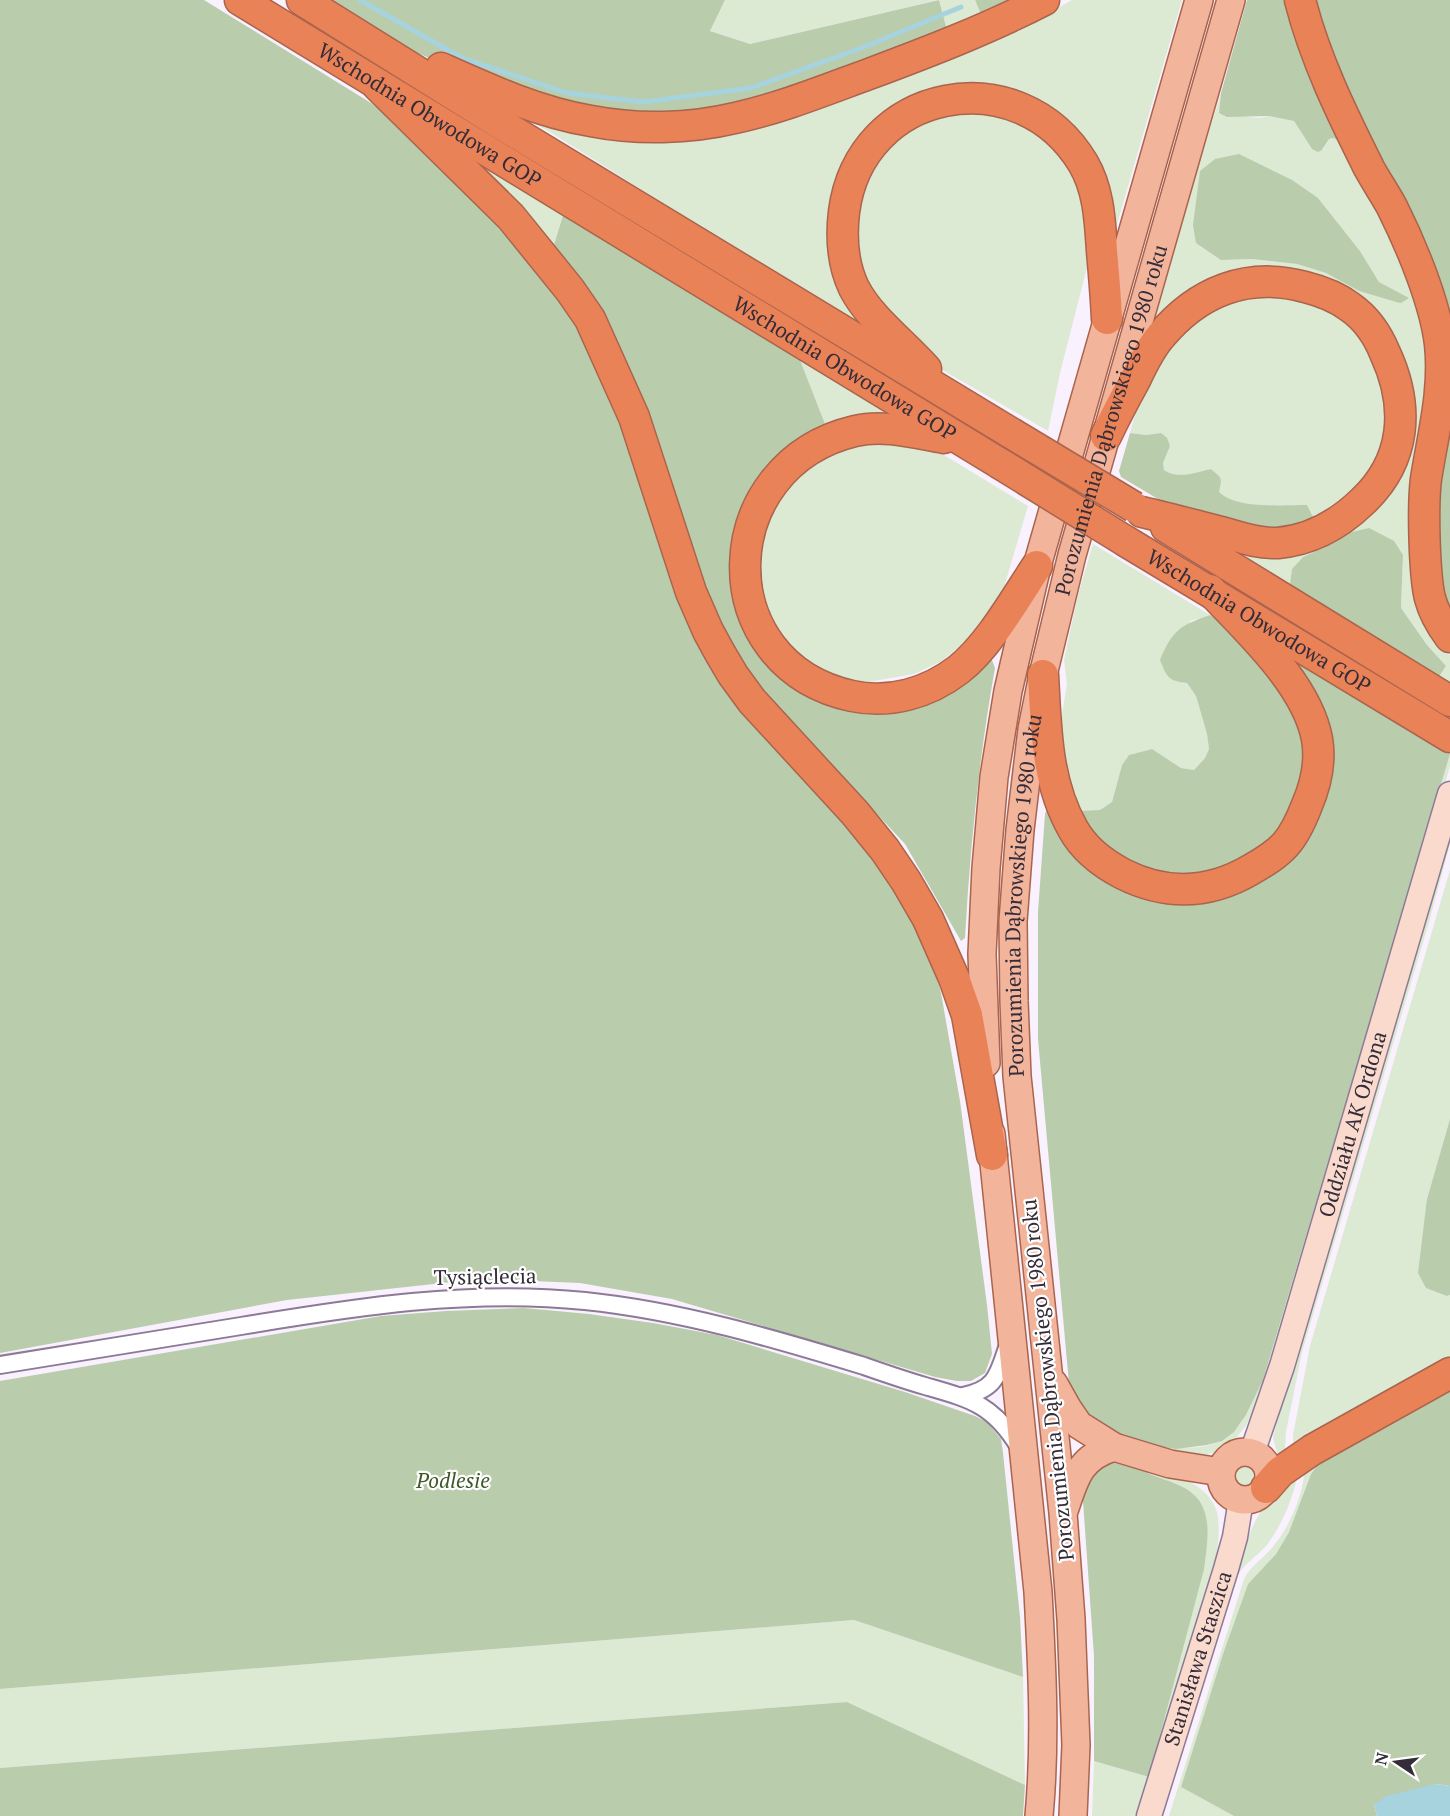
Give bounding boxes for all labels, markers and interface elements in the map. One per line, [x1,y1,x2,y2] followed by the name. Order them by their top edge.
[313,36,547,194] street label: Wschodnia Obwodowa GOP
[1048,241,1173,598] street label: Porozumienia Dąbrowskiego 1980 roku
[728,289,962,447] street label: Wschodnia Obwodowa GOP
[1142,542,1377,699] street label: Wschodnia Obwodowa GOP
[998,711,1048,1077] street label: Porozumienia Dąbrowskiego 1980 roku
[1311,1027,1393,1220] street label: Oddziału AK Ordona
[1014,1198,1080,1562] street label: Porozumienia Dąbrowskiego 1980 roku
[433,1261,537,1291] street label: Tysiąclecia
[415,1466,490,1494] park label: Podlesie
[1157,1567,1238,1749] street label: Stanisława Staszica
[1366,1732,1426,1792] north arrow
[1369,1750,1393,1767] text: N

